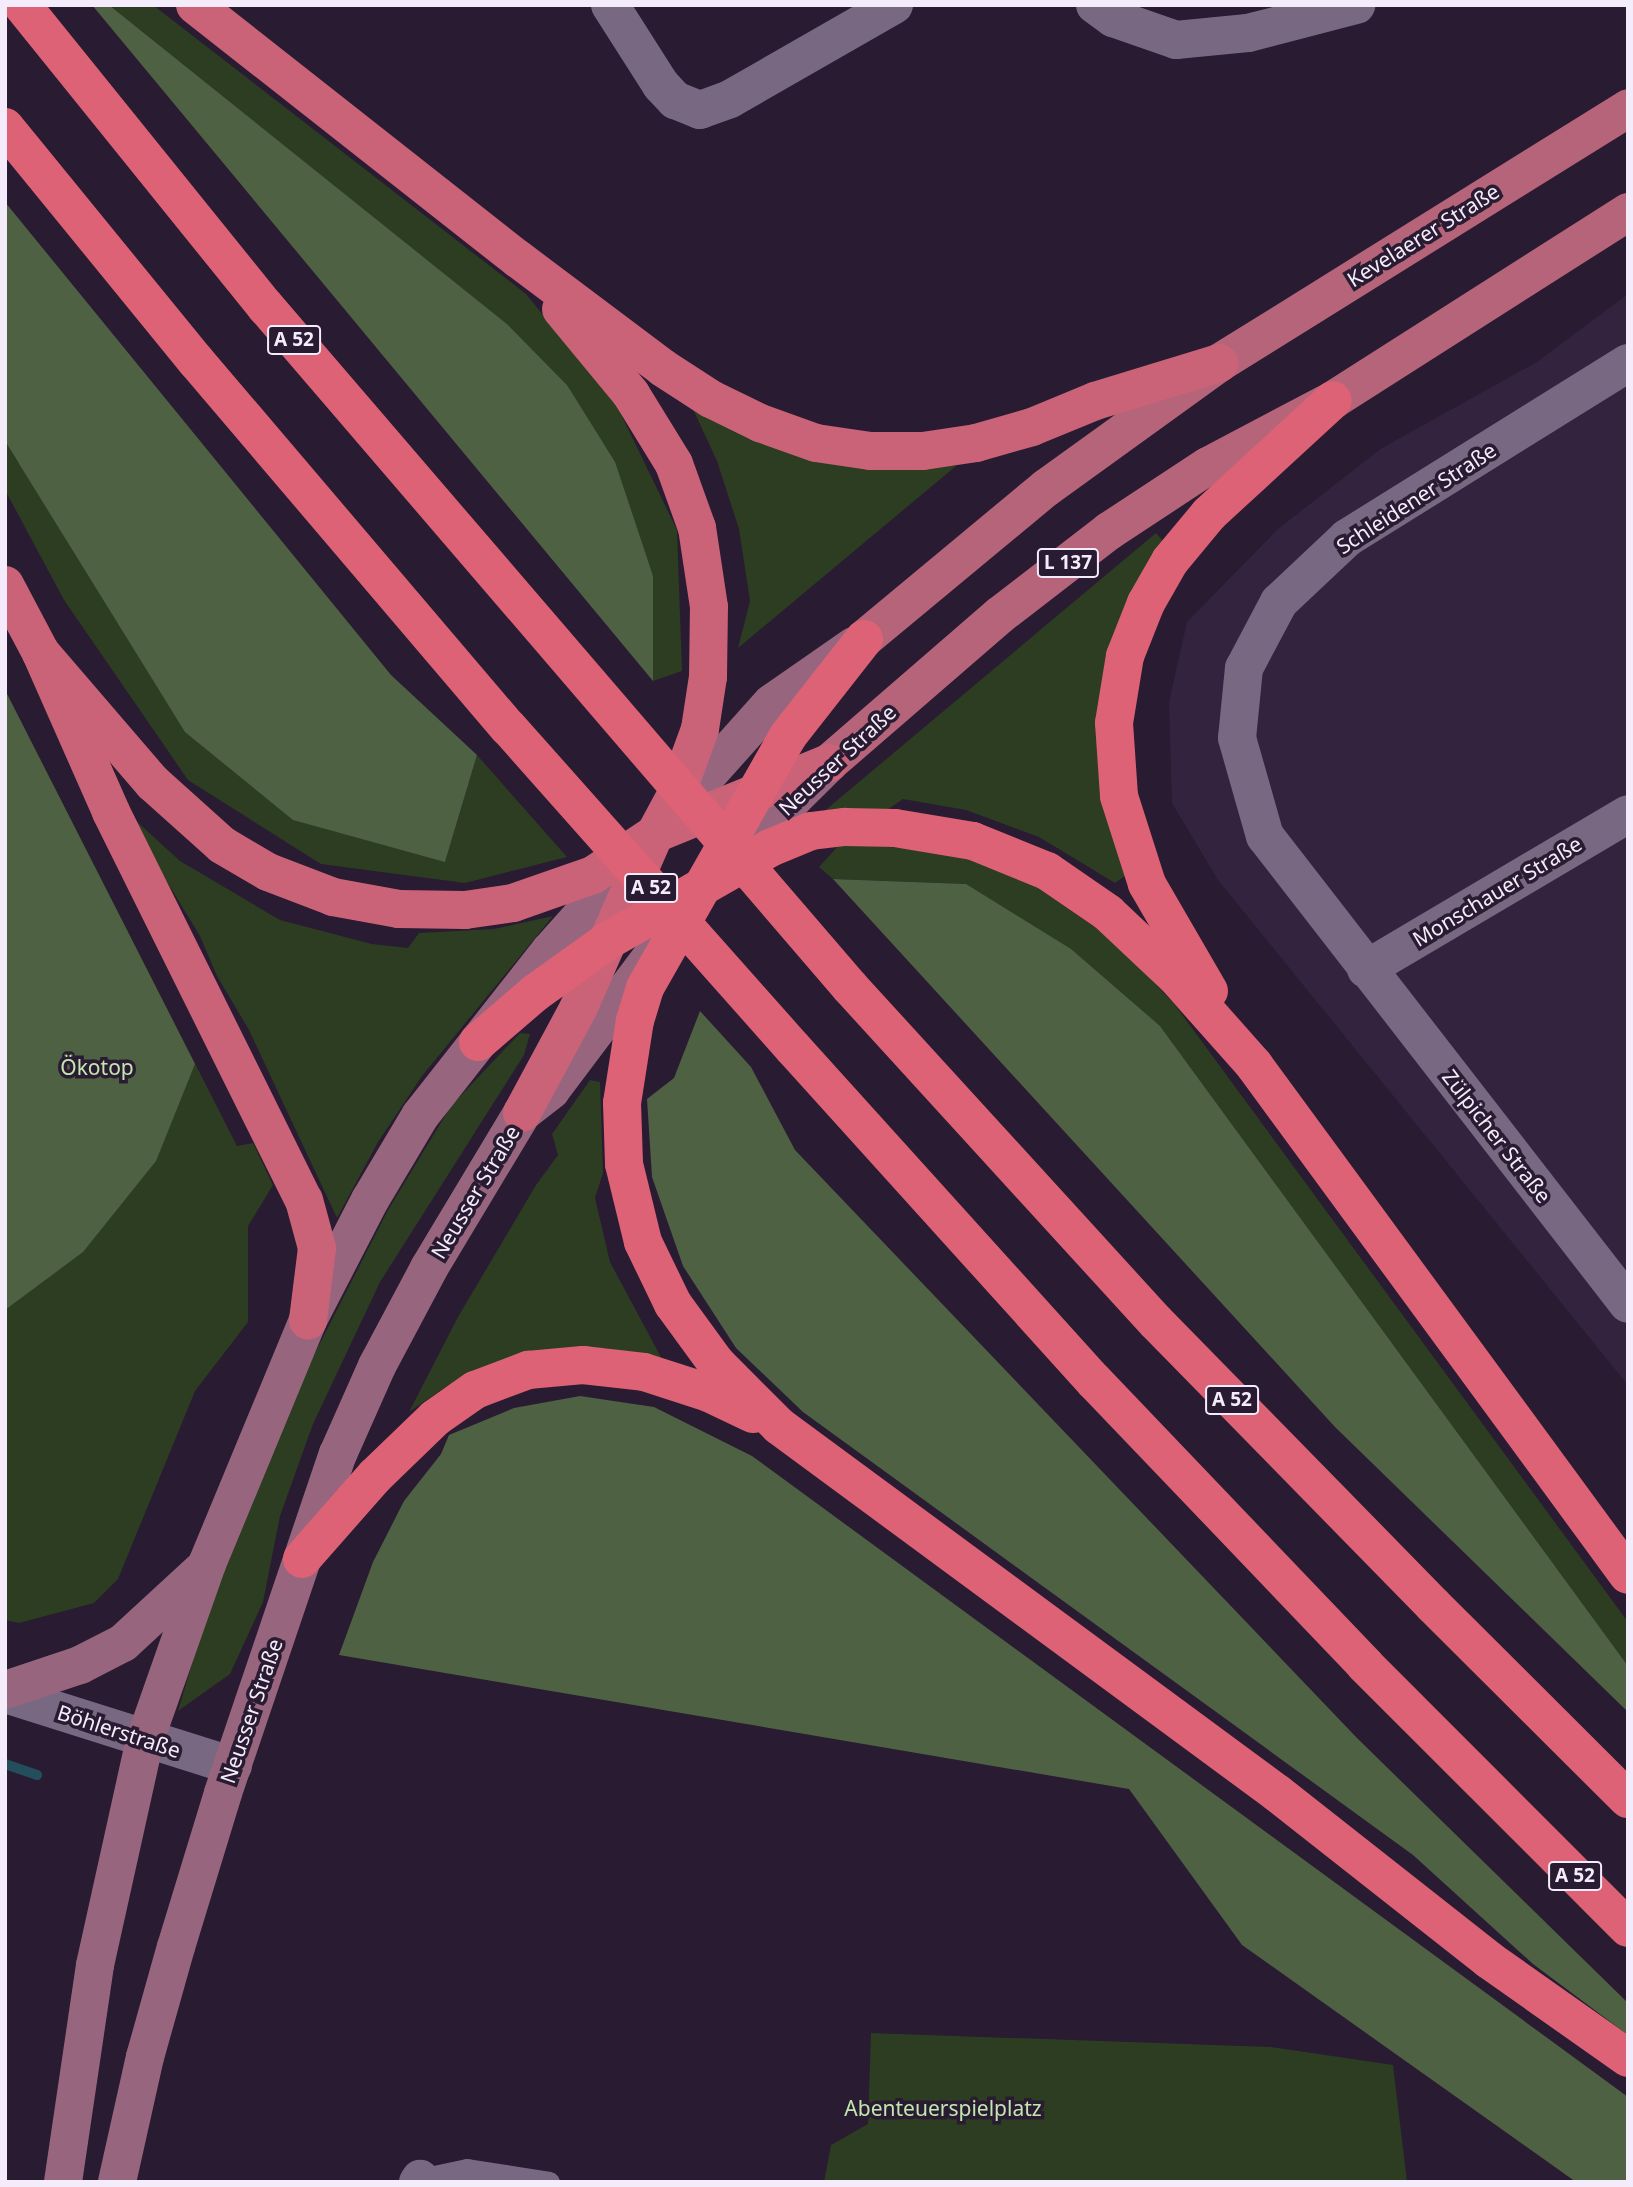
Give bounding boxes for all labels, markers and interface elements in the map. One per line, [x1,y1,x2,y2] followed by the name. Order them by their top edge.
[1342,178,1504,292] street label: Kevelaerer Straße
[266,324,322,356] road number: A 52
[1331,437,1501,559] street label: Schleidener Straße
[1036,548,1100,578] road number: L 137
[773,699,901,821] street label: Neusser Straße
[1408,831,1586,951] street label: Monschauer Straße
[623,873,679,904] road number: A 52
[60,1054,134,1080] park label: Ökotop
[1437,1064,1557,1208] street label: Zülpicher Straße
[425,1121,525,1263] street label: Neusser Straße
[1204,1384,1260,1416] road number: A 52
[214,1635,288,1787] street label: Neusser Straße
[54,1699,184,1763] street label: Böhlerstraße
[1547,1860,1603,1892] road number: A 52
[844,2095,1042,2121] park label: Abenteuerspielplatz

